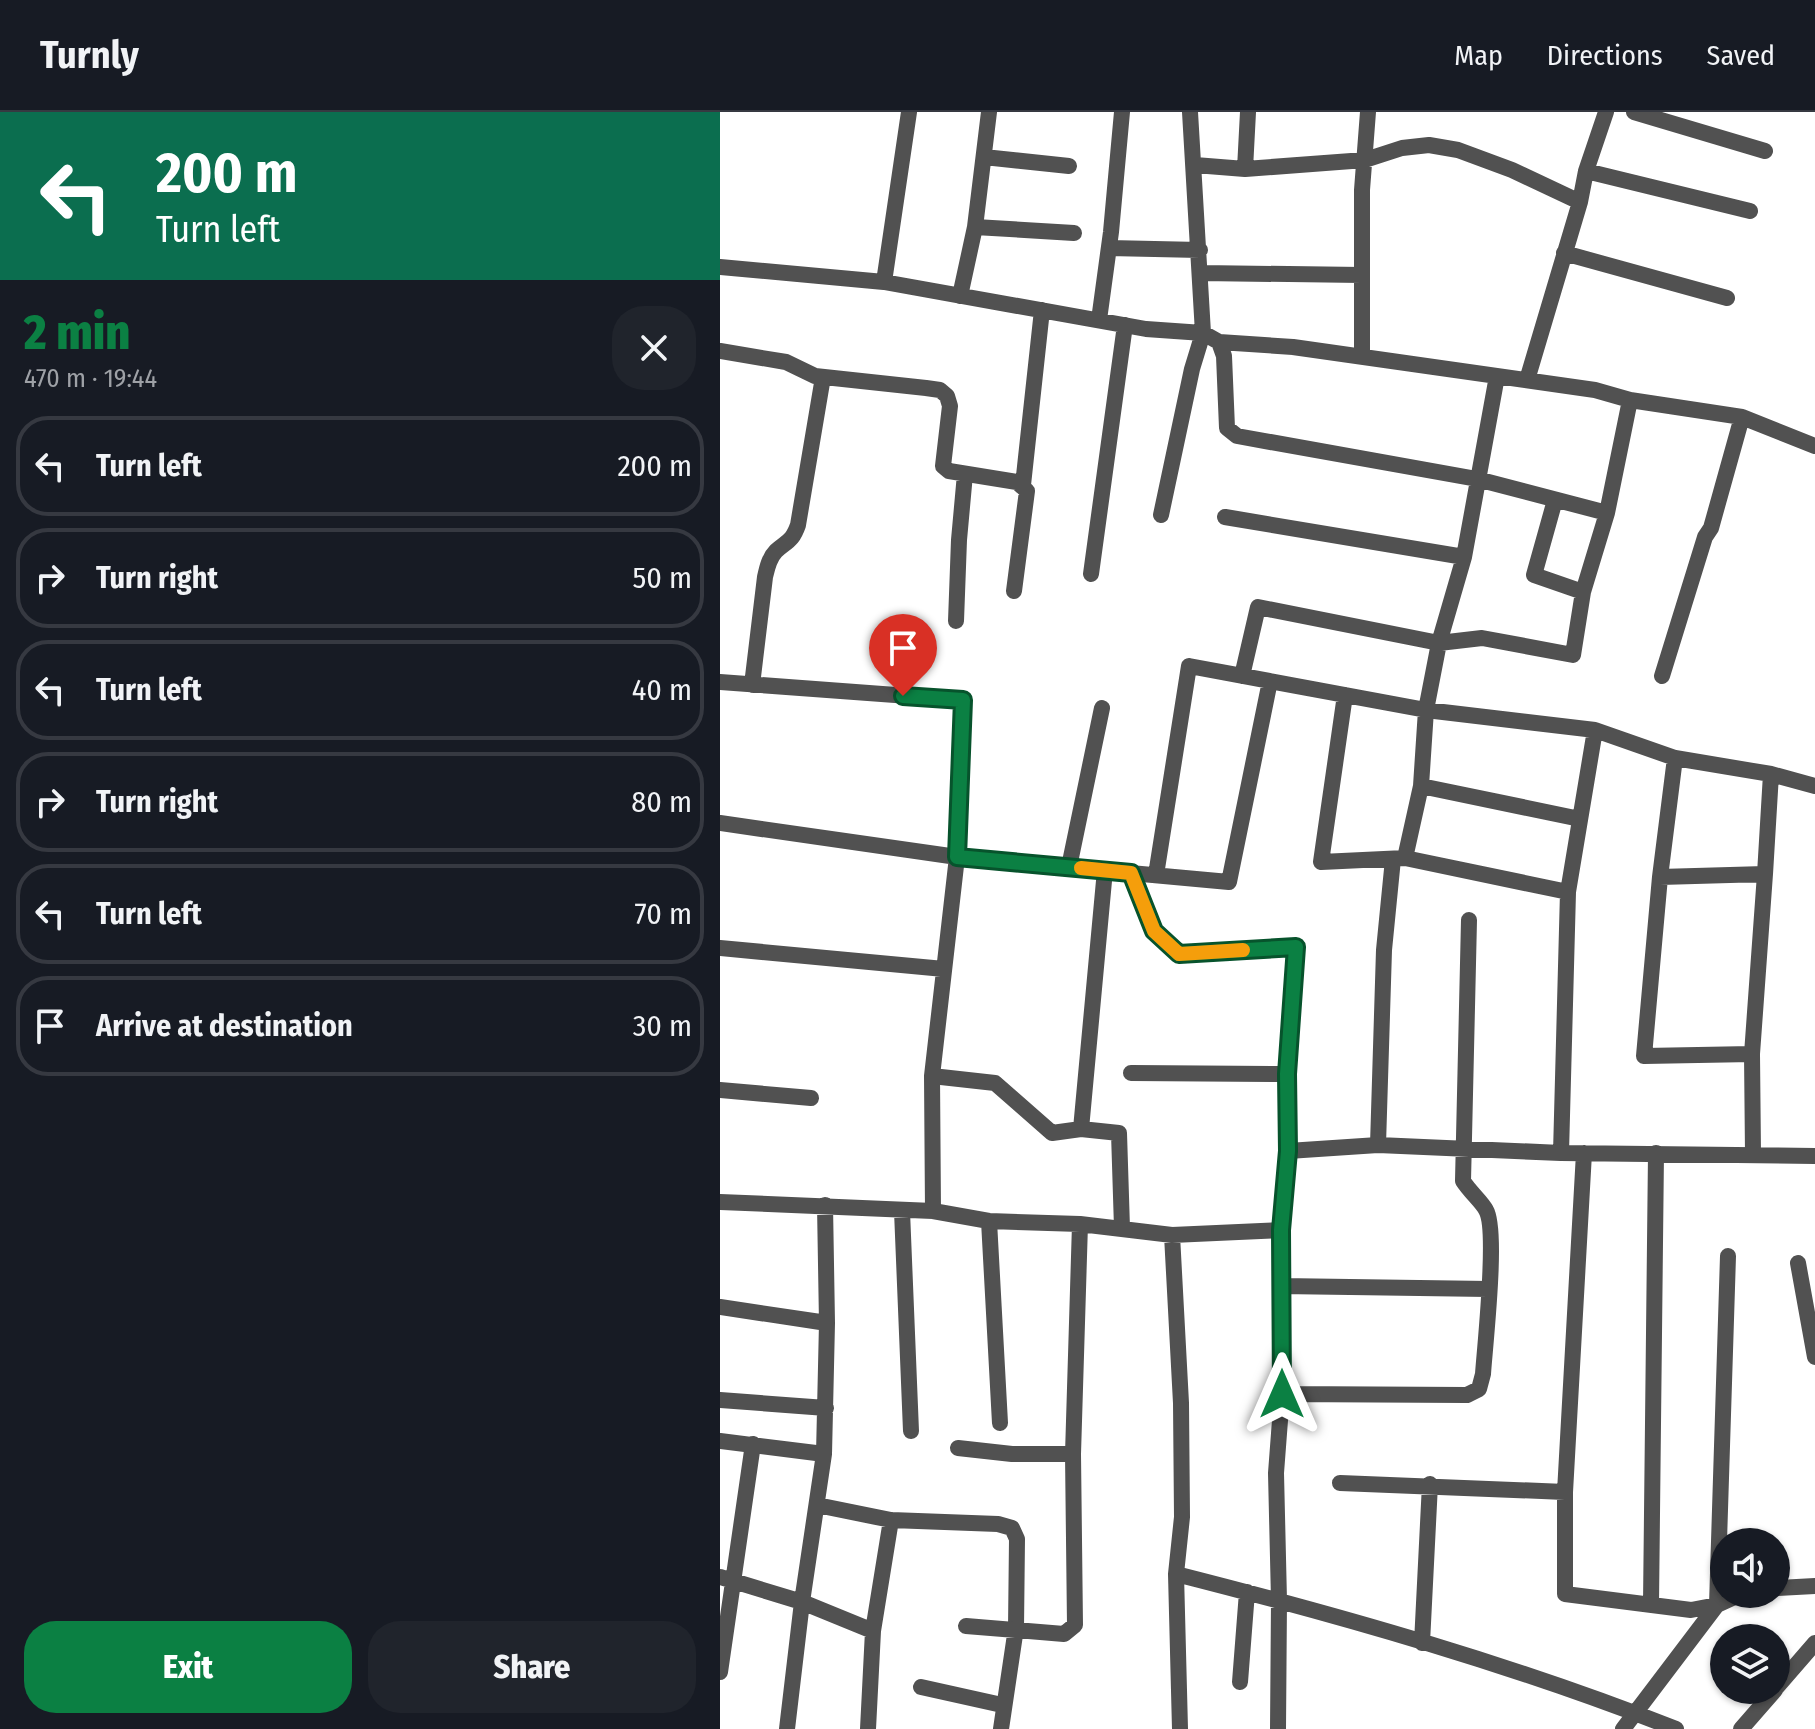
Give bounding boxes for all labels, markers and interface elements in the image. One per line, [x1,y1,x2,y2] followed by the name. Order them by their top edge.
[40,32,139,78] text: Turnly
[1454,39,1503,72] text: Map
[1547,39,1663,72] text: Directions
[1707,39,1775,72] text: Saved
[156,140,297,207] text: 200 m
[24,144,128,248] icon: left
[156,208,280,252] text: Turn left
[24,304,130,362] text: 2 min
[612,306,696,390] button: close
[24,363,157,394] text: 470 m · 19:44
[28,444,72,488] icon: left
[96,448,202,484] text: Turn left
[617,448,692,484] text: 200 m
[28,556,72,600] icon: right
[96,560,218,596] text: Turn right
[632,560,692,596] text: 50 m
[869,614,937,696] pin
[881,626,925,670] icon: arrive
[28,668,72,712] icon: left
[96,672,202,708] text: Turn left
[632,672,692,708] text: 40 m
[28,780,72,824] icon: right
[96,784,218,820] text: Turn right
[631,784,692,820] text: 80 m
[28,892,72,936] icon: left
[96,896,202,932] text: Turn left
[634,896,692,932] text: 70 m
[28,1004,72,1048] icon: arrive
[96,1008,353,1044] text: Arrive at destination
[633,1008,692,1044] text: 30 m
[1240,1352,1324,1436] position arrow
[1710,1528,1790,1704] map controls
[1710,1528,1790,1608] button: sound
[24,1621,352,1713] button: Exit
[368,1621,696,1713] button: Share
[1710,1624,1790,1704] button: layers

